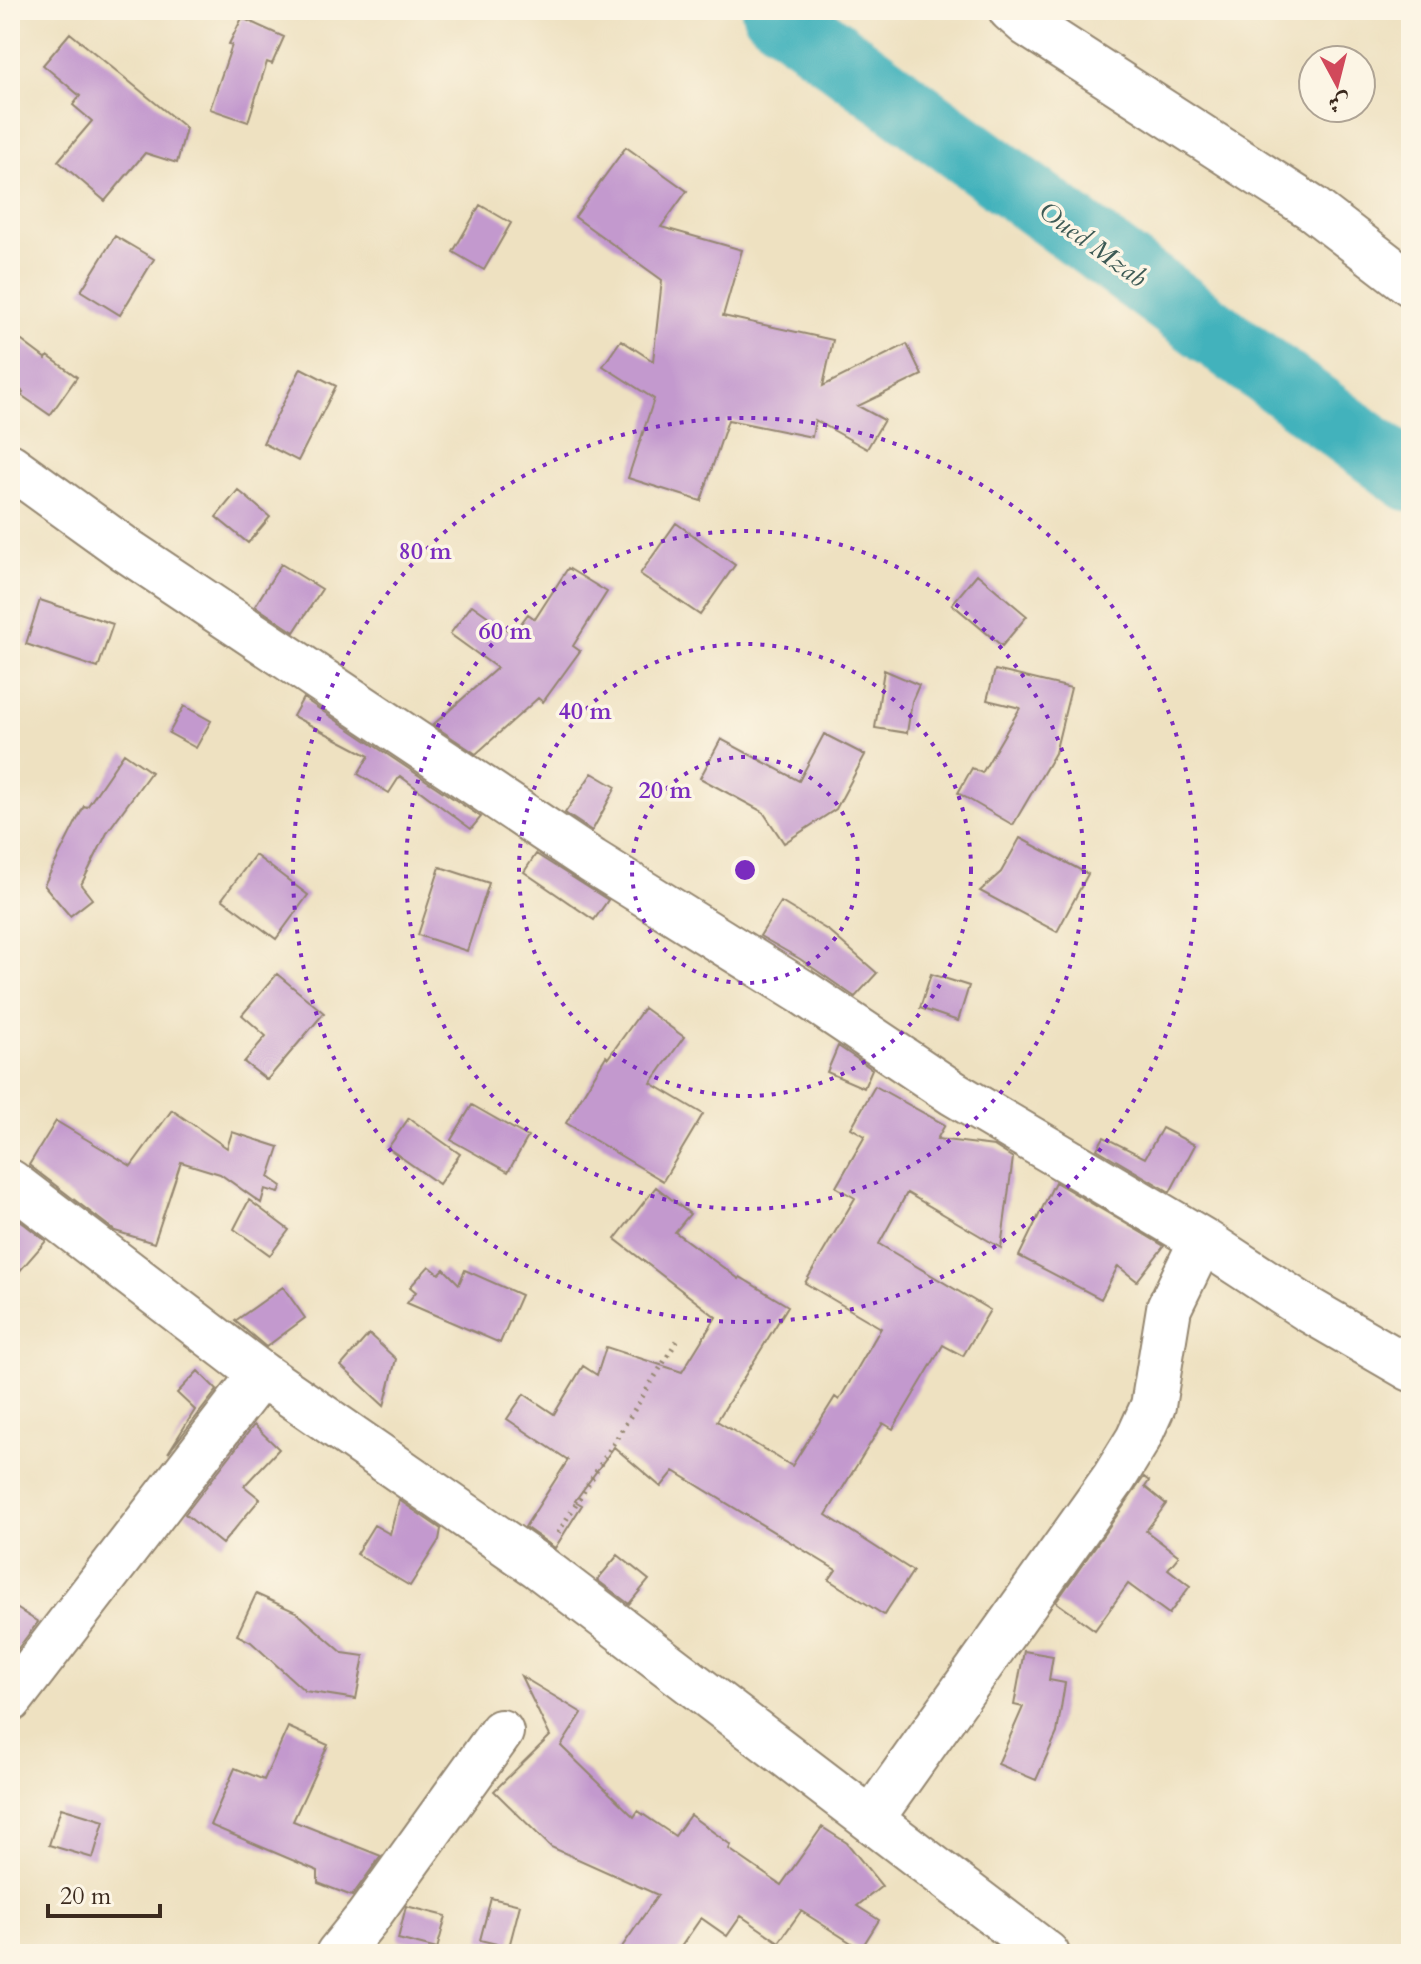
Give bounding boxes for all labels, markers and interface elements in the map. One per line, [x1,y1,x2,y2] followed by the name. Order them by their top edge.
[1297,44,1377,124] north arrow
[1327,87,1352,119] text: ش
[1032,193,1154,295] water label: Oued Mzab
[398,535,452,568] text: 80 m
[478,615,532,648] text: 60 m
[558,695,612,728] text: 40 m
[638,774,692,807] text: 20 m
[731,856,759,884] centre of rings
[48,1868,160,1918] scale bar
[60,1880,112,1913] text: 20 m

